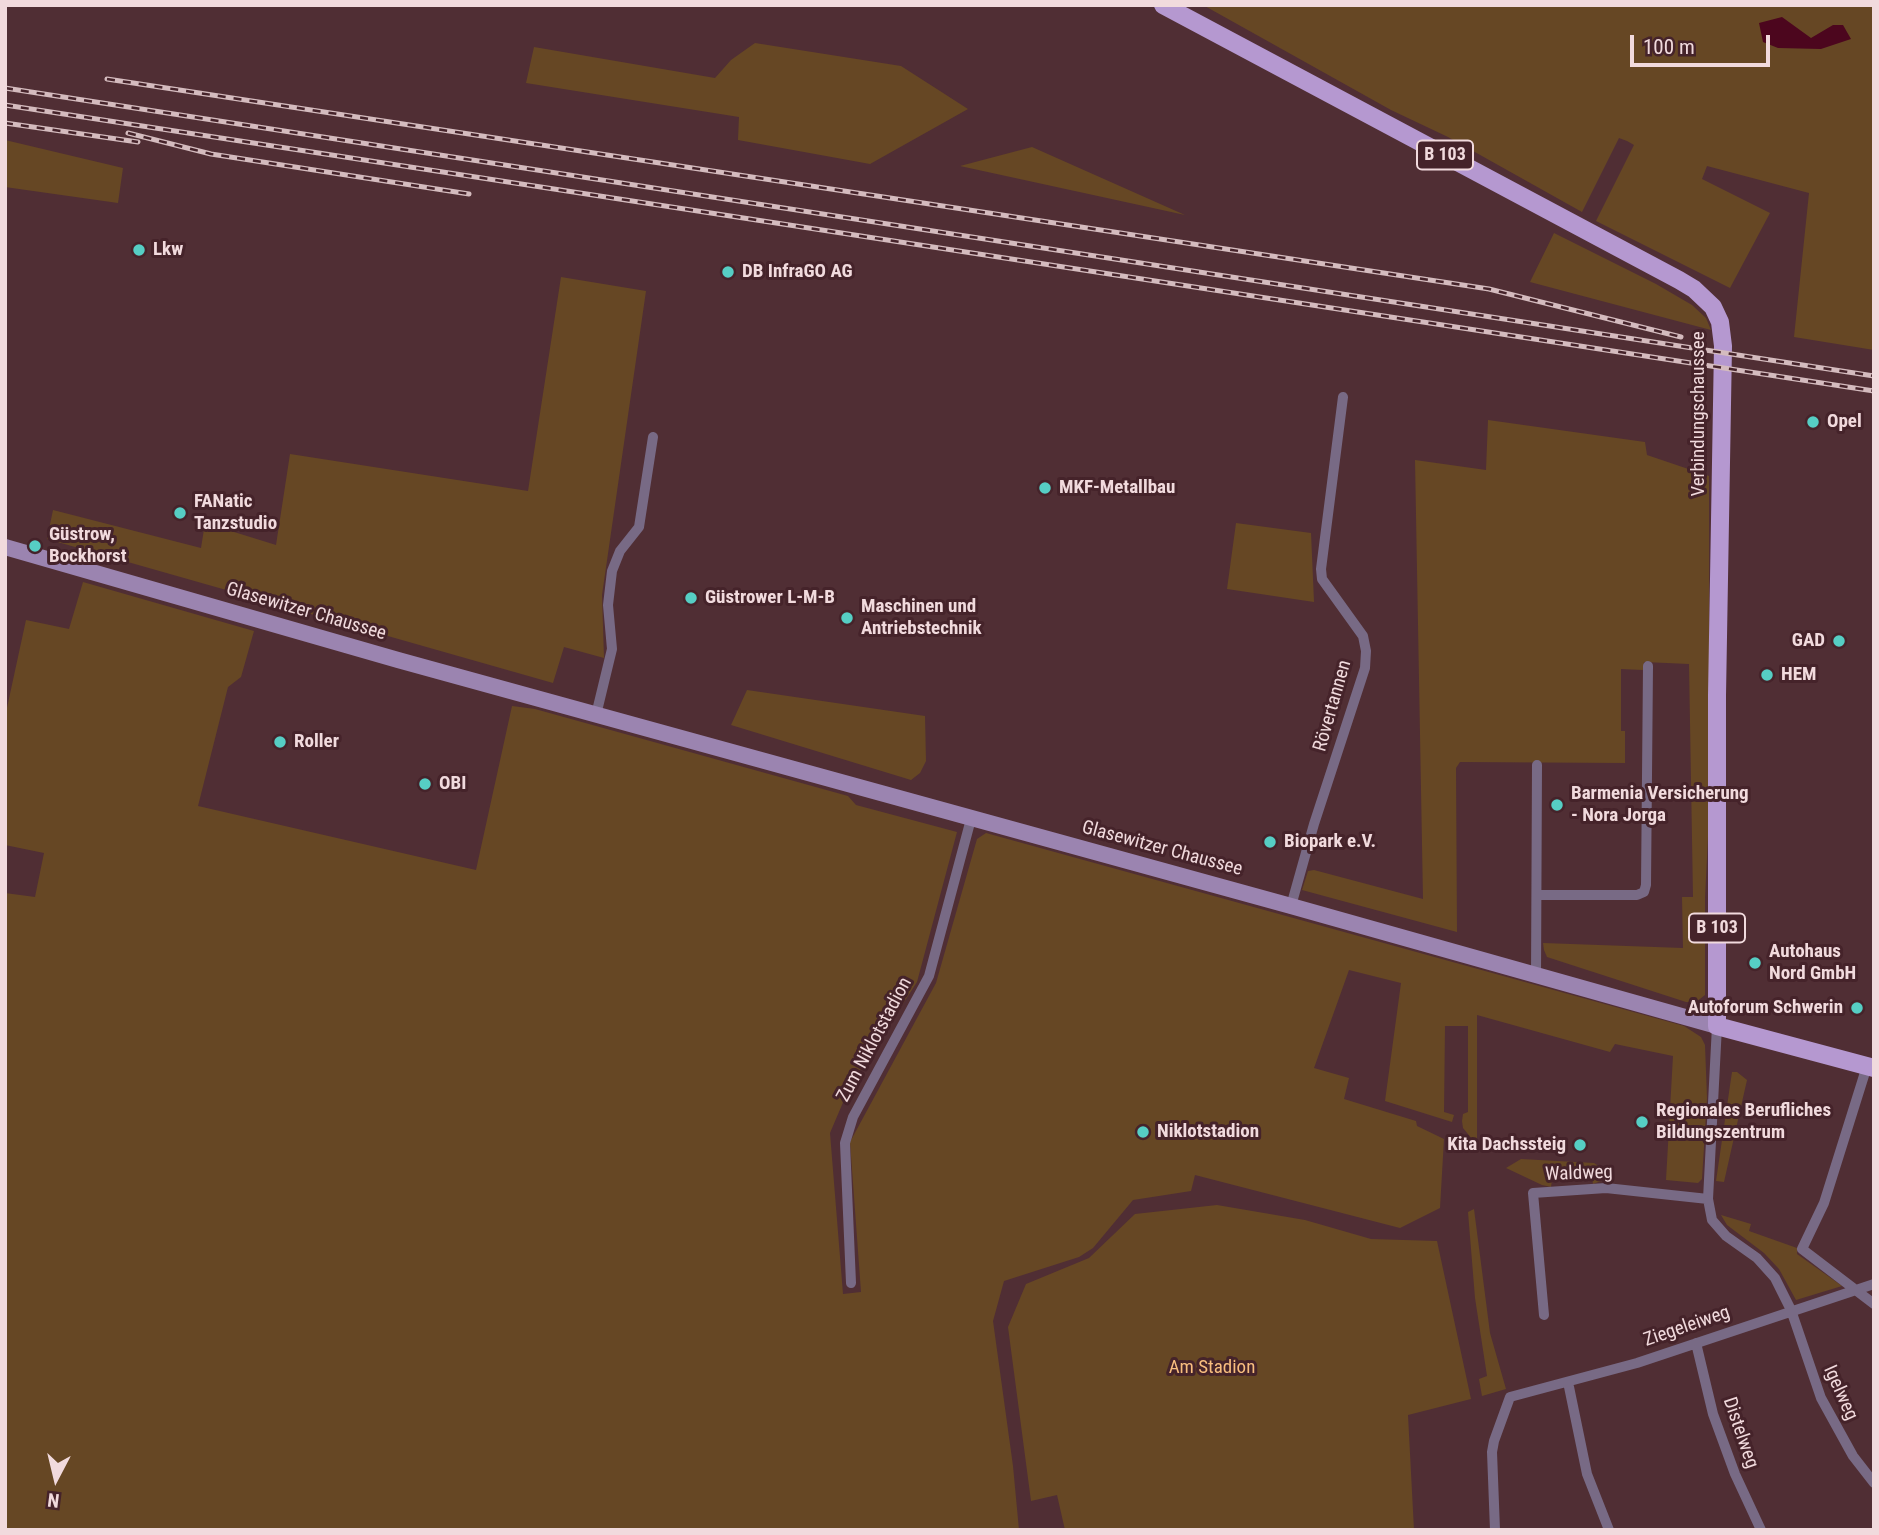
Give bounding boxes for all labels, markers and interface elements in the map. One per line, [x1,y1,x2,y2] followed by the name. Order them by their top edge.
[1634,21,1774,65] scale bar
[1643,35,1695,59] text: 100 m
[1417,140,1473,170] road number: B 103
[153,239,183,261] place label: Lkw
[131,242,147,258] marker: Lkw
[742,261,853,283] place label: DB InfraGO AG
[720,264,736,280] marker: DB InfraGO AG
[1688,331,1710,497] street label: Verbindungschaussee
[1827,411,1862,433] place label: Opel
[1805,414,1821,430] marker: Opel
[1059,477,1175,499] place label: MKF-Metallbau
[1037,480,1053,496] marker: MKF-Metallbau
[194,491,277,535] place label: FANatic Tanzstudio
[172,505,188,521] marker: FANatic Tanzstudio
[49,524,126,568] place label: Güstrow, Bockhorst
[27,538,43,554] marker: Güstrow, Bockhorst
[223,578,389,646] street label: Glasewitzer Chaussee
[705,587,835,609] place label: Güstrower L-M-B
[683,590,699,606] marker: Güstrower L-M-B
[861,596,982,640] place label: Maschinen und Antriebstechnik
[839,610,855,626] marker: Maschinen und Antriebstechnik
[1792,630,1825,652] place label: GAD
[1831,633,1847,649] marker: GAD
[1309,658,1357,754] street label: Rövertannen
[1781,664,1816,686] place label: HEM
[1759,667,1775,683] marker: HEM
[294,731,339,753] place label: Roller
[272,734,288,750] marker: Roller
[439,773,466,795] place label: OBI
[417,776,433,792] marker: OBI
[1571,783,1749,827] place label: Barmenia Versicherung - Nora Jorga
[1549,797,1565,813] marker: Barmenia Versicherung - Nora Jorga
[1079,817,1245,881] street label: Glasewitzer Chaussee
[1284,831,1376,853] place label: Biopark e.V.
[1262,834,1278,850] marker: Biopark e.V.
[1689,914,1745,943] road number: B 103
[1769,941,1856,985] place label: Autohaus Nord GmbH
[1747,955,1763,971] marker: Autohaus Nord GmbH
[833,974,917,1106] street label: Zum Niklotstadion
[1688,997,1843,1019] place label: Autoforum Schwerin
[1849,1000,1865,1016] marker: Autoforum Schwerin
[1656,1100,1831,1144] place label: Regionales Berufliches Bildungszentrum
[1634,1114,1650,1130] marker: Regionales Berufliches Bildungszentrum
[1157,1121,1259,1143] place label: Niklotstadion
[1135,1124,1151,1140] marker: Niklotstadion
[1447,1134,1566,1156] place label: Kita Dachssteig
[1572,1137,1588,1153] marker: Kita Dachssteig
[1545,1161,1613,1187] street label: Waldweg
[1641,1302,1733,1352] street label: Ziegeleiweg
[1169,1357,1255,1379] park label: Am Stadion
[1818,1362,1862,1424] street label: Igelweg
[1717,1395,1763,1471] street label: Distelweg
[21,1444,91,1514] north arrow
[46,1488,61,1512] text: N

